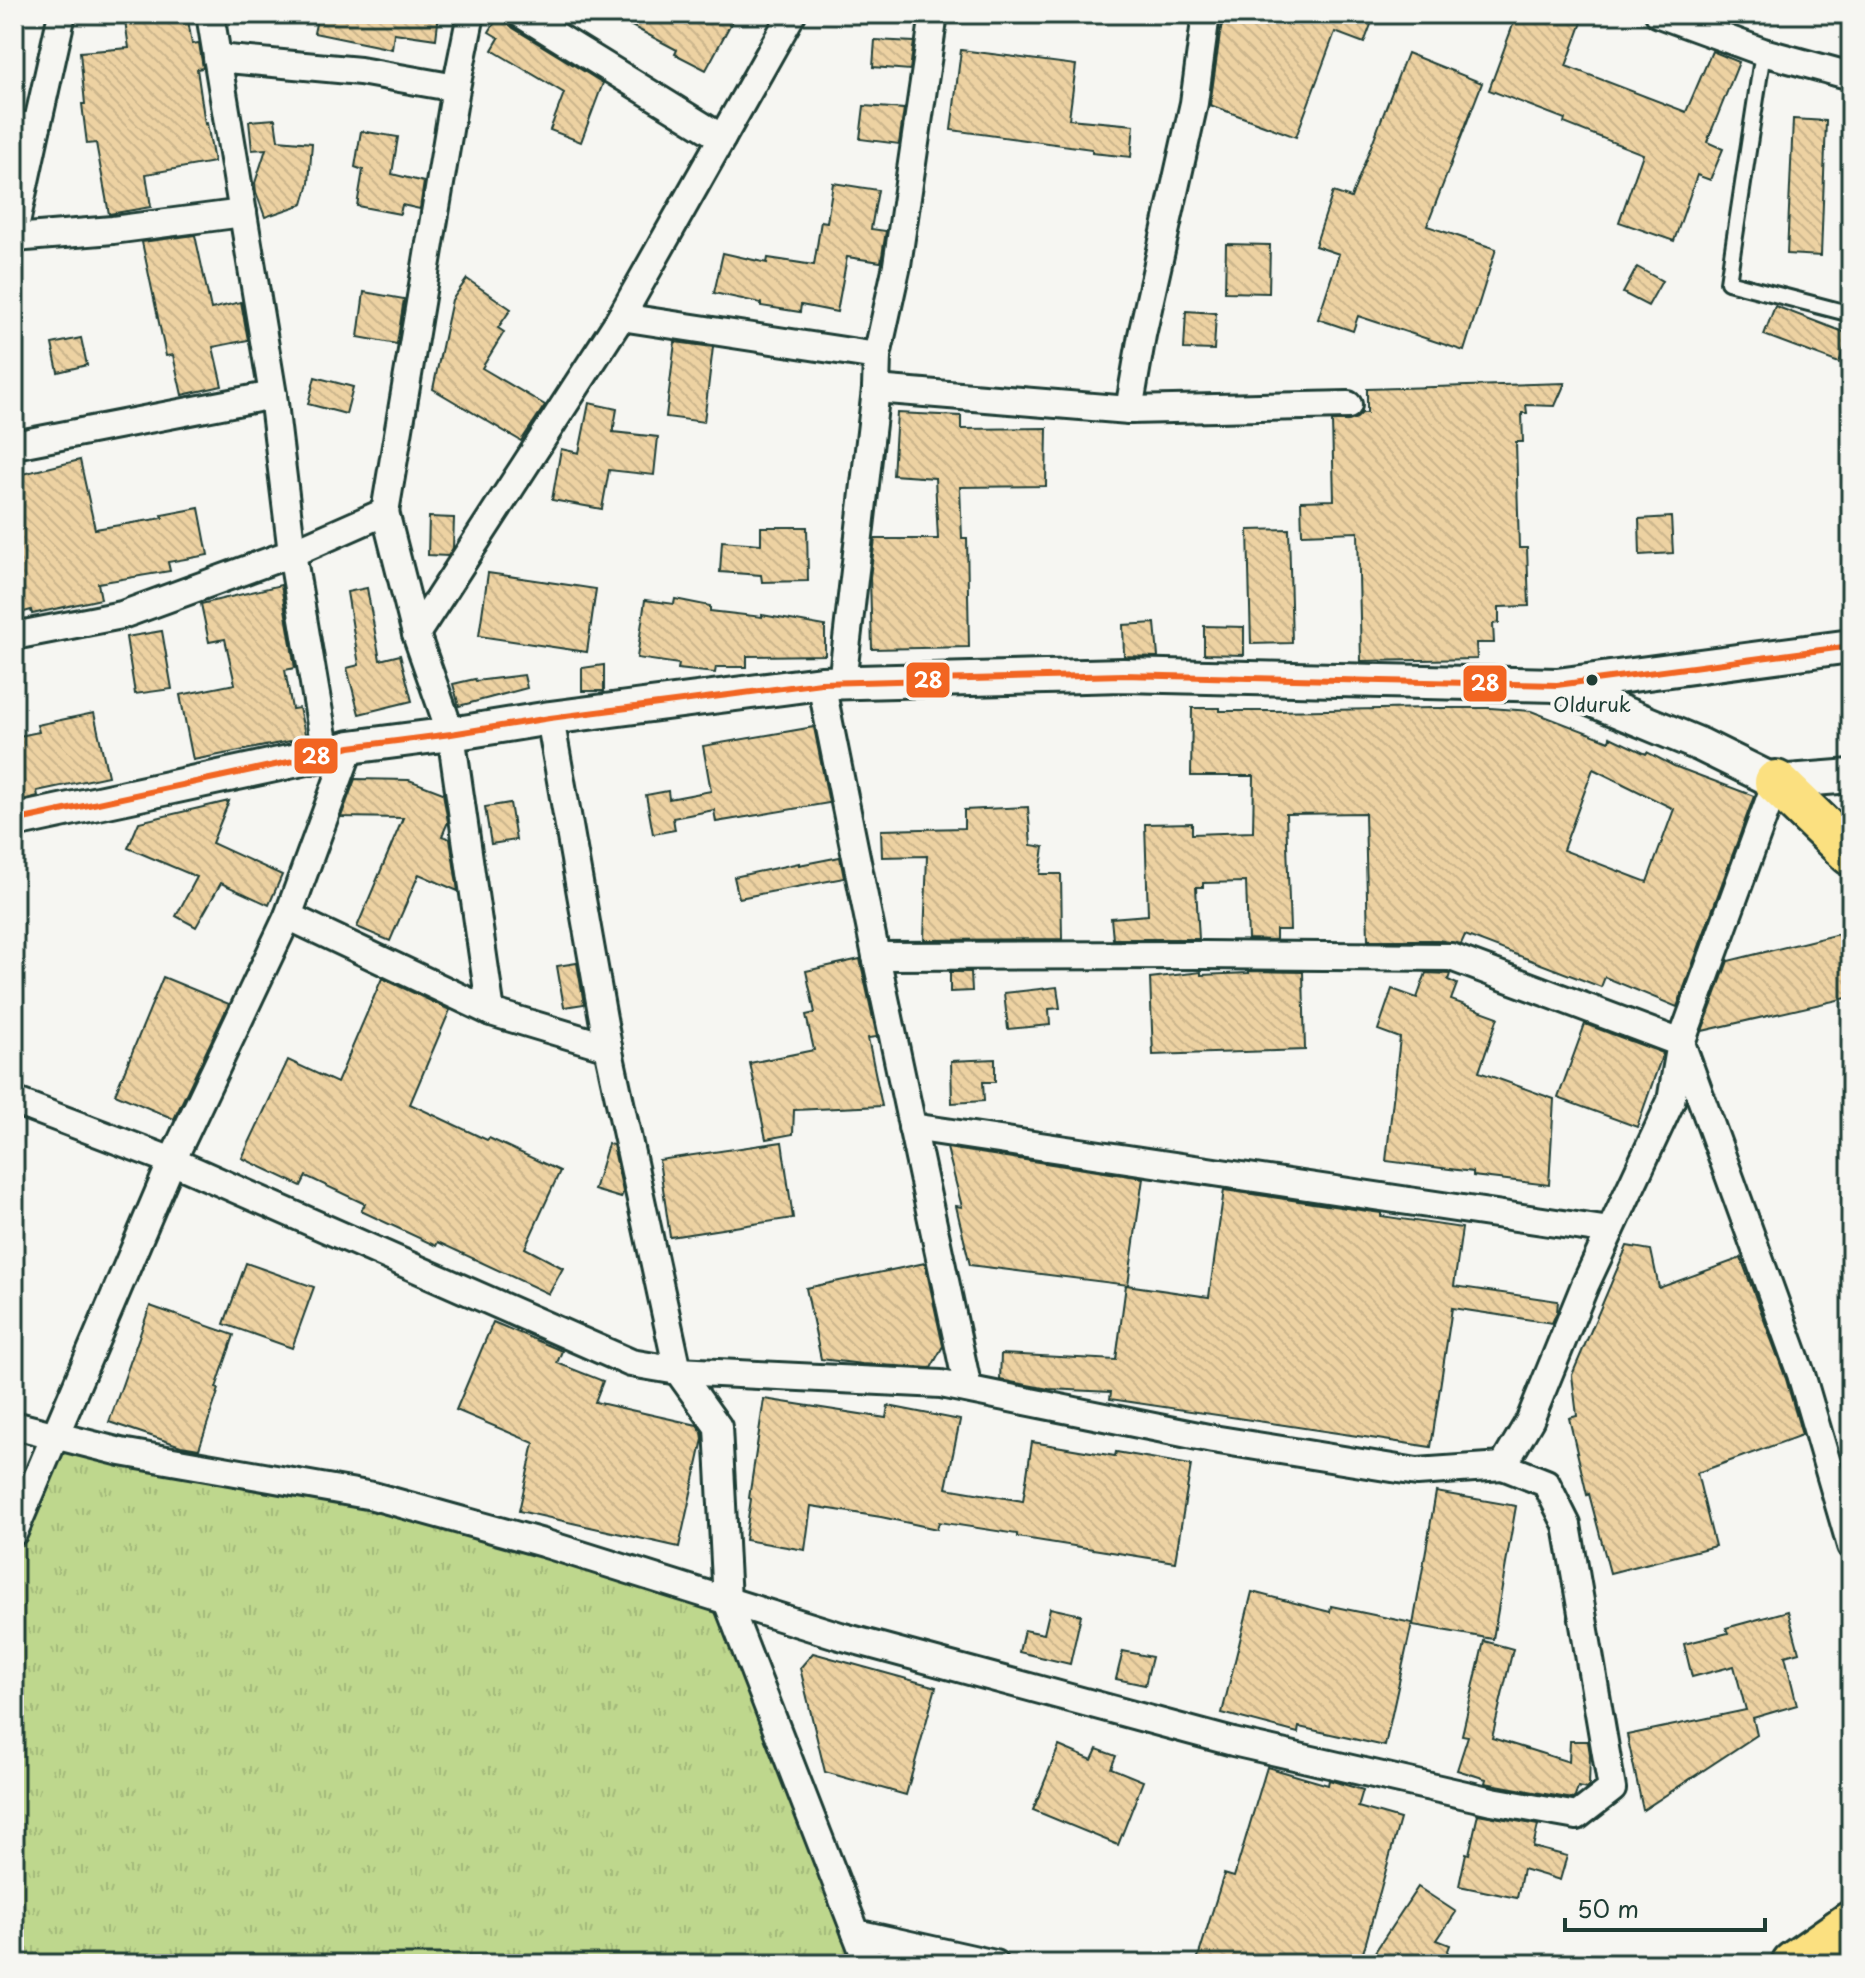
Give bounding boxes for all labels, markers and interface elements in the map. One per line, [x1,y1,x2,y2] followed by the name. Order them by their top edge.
[905,661,951,699] line badge: 28
[913,662,943,695] text: 28
[1462,664,1508,703] line badge: 28
[1470,665,1500,698] text: 28
[1584,672,1600,688] marker: Olduruk
[1553,689,1631,719] place label: Olduruk
[293,737,339,775] line badge: 28
[301,738,331,771] text: 28
[1565,1882,1765,1932] scale bar
[1577,1890,1639,1926] text: 50 m

